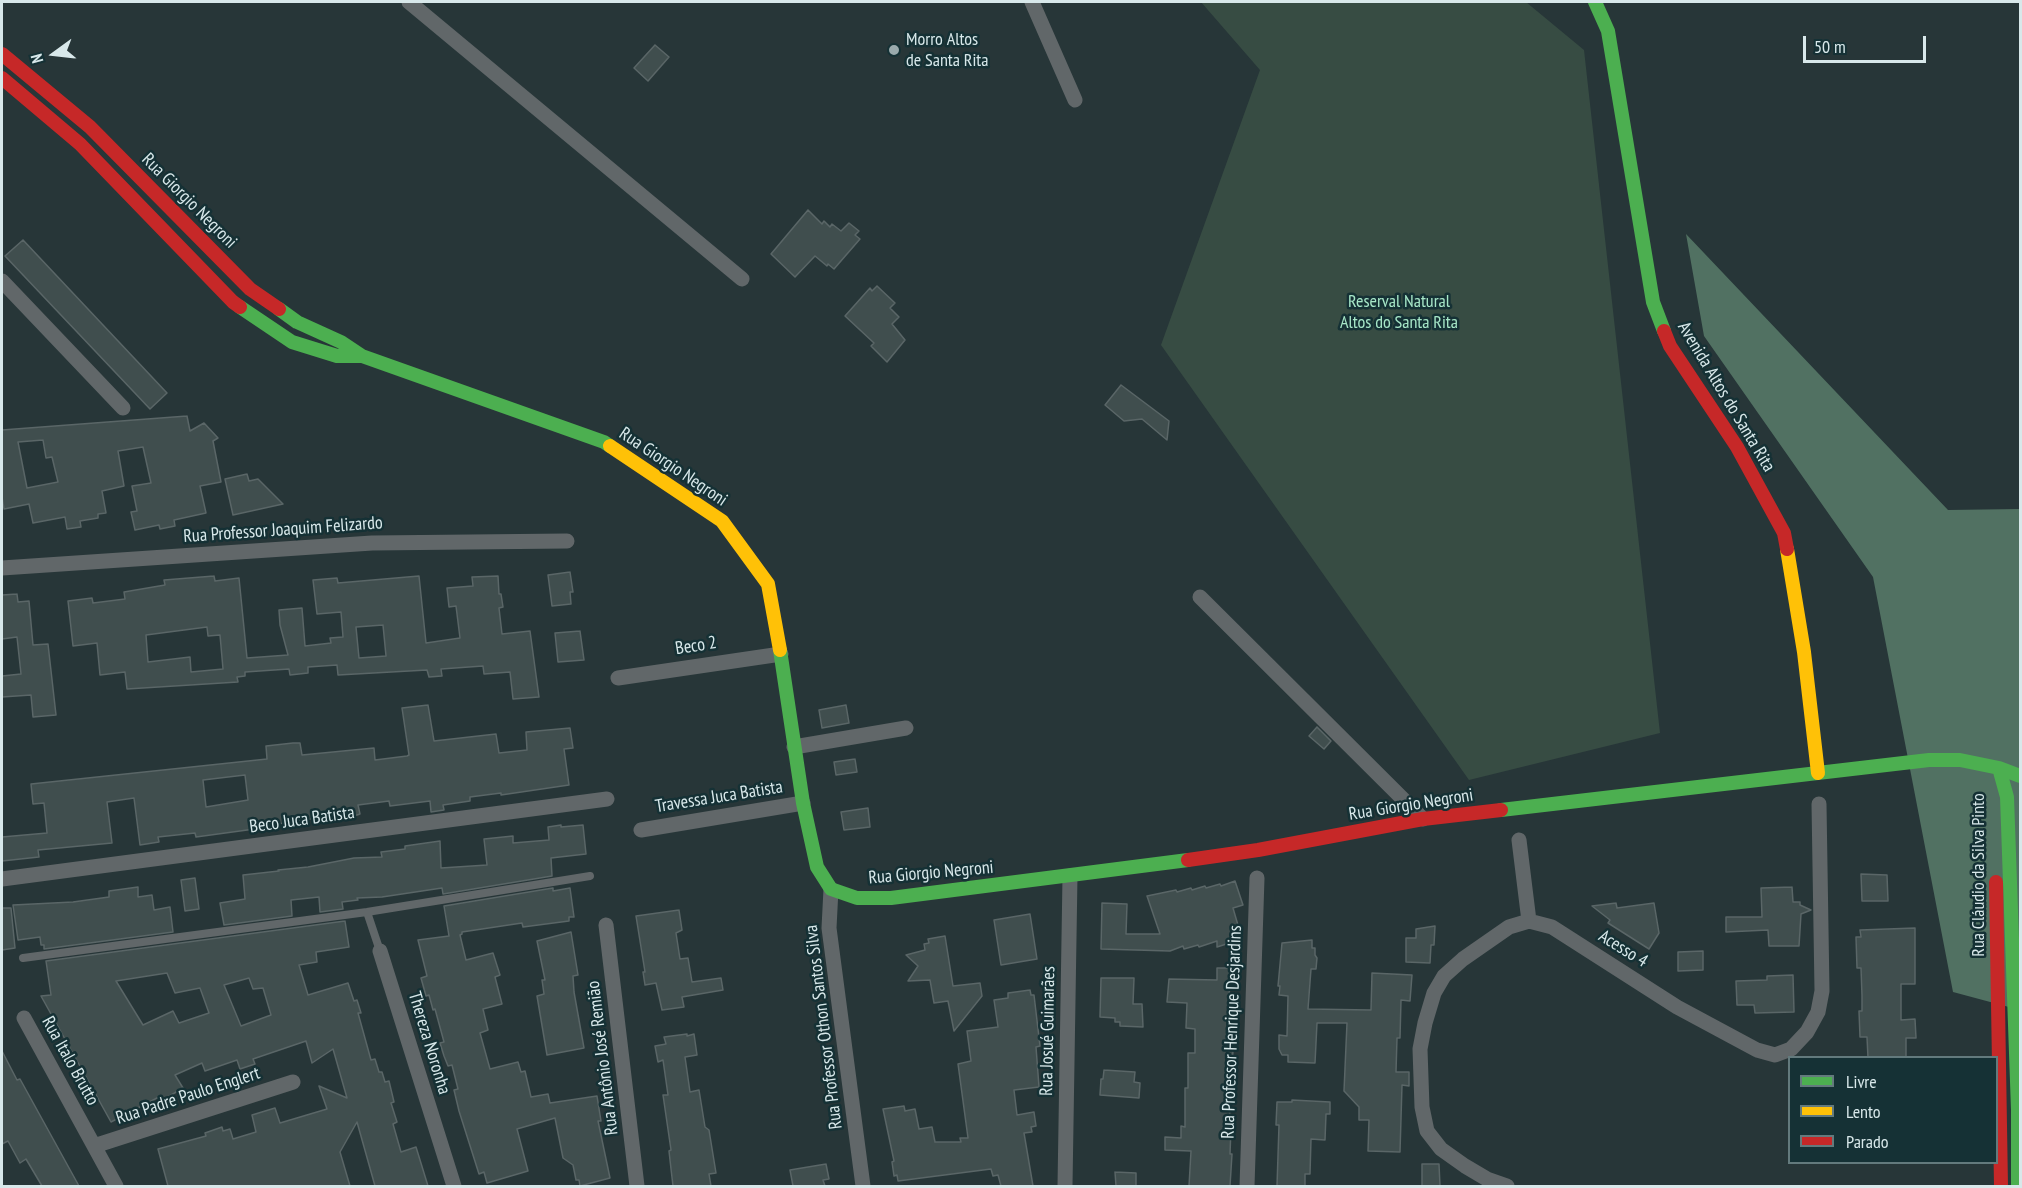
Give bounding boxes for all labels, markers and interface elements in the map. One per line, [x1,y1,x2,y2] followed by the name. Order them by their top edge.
[24,24,84,84] north arrow
[1806,24,1929,62] scale bar
[906,29,989,72] place label: Morro Altos de Santa Rita
[1814,35,1846,58] text: 50 m
[887,43,901,57] marker: Morro Altos de Santa Rita
[26,52,47,65] text: N
[137,149,241,253] street label: Rua Giorgio Negroni
[1340,291,1458,334] park label: Reserval Natural Altos do Santa Rita
[1673,318,1779,476] street label: Avenida Altos do Santa Rita
[615,423,731,511] street label: Rua Giorgio Negroni
[183,512,383,548] street label: Rua Professor Joaquim Felizardo
[674,632,718,660] street label: Beco 2
[654,776,784,818] street label: Travessa Juca Batista
[1347,785,1475,825] street label: Rua Giorgio Negroni
[1968,793,1990,957] street label: Rua Cláudio da Silva Pinto
[248,802,356,838] street label: Beco Juca Batista
[868,857,994,889] street label: Rua Giorgio Negroni
[801,924,847,1130] street label: Rua Professor Othon Santos Silva
[1217,925,1247,1139] street label: Rua Professor Henrique Desjardins
[1595,926,1651,972] street label: Acesso 4
[1036,966,1060,1096] street label: Rua Josué Guimarães
[583,980,623,1136] street label: Rua Antônio José Remião
[403,989,455,1097] street label: Thereza Noronha
[37,1013,103,1109] street label: Rua Italo Brutto
[1788,1056,1998,1164] legend
[113,1063,263,1129] street label: Rua Padre Paulo Englert
[1846,1070,1877,1093] text: Livre
[1846,1100,1881,1123] text: Lento
[1846,1130,1889,1153] text: Parado

